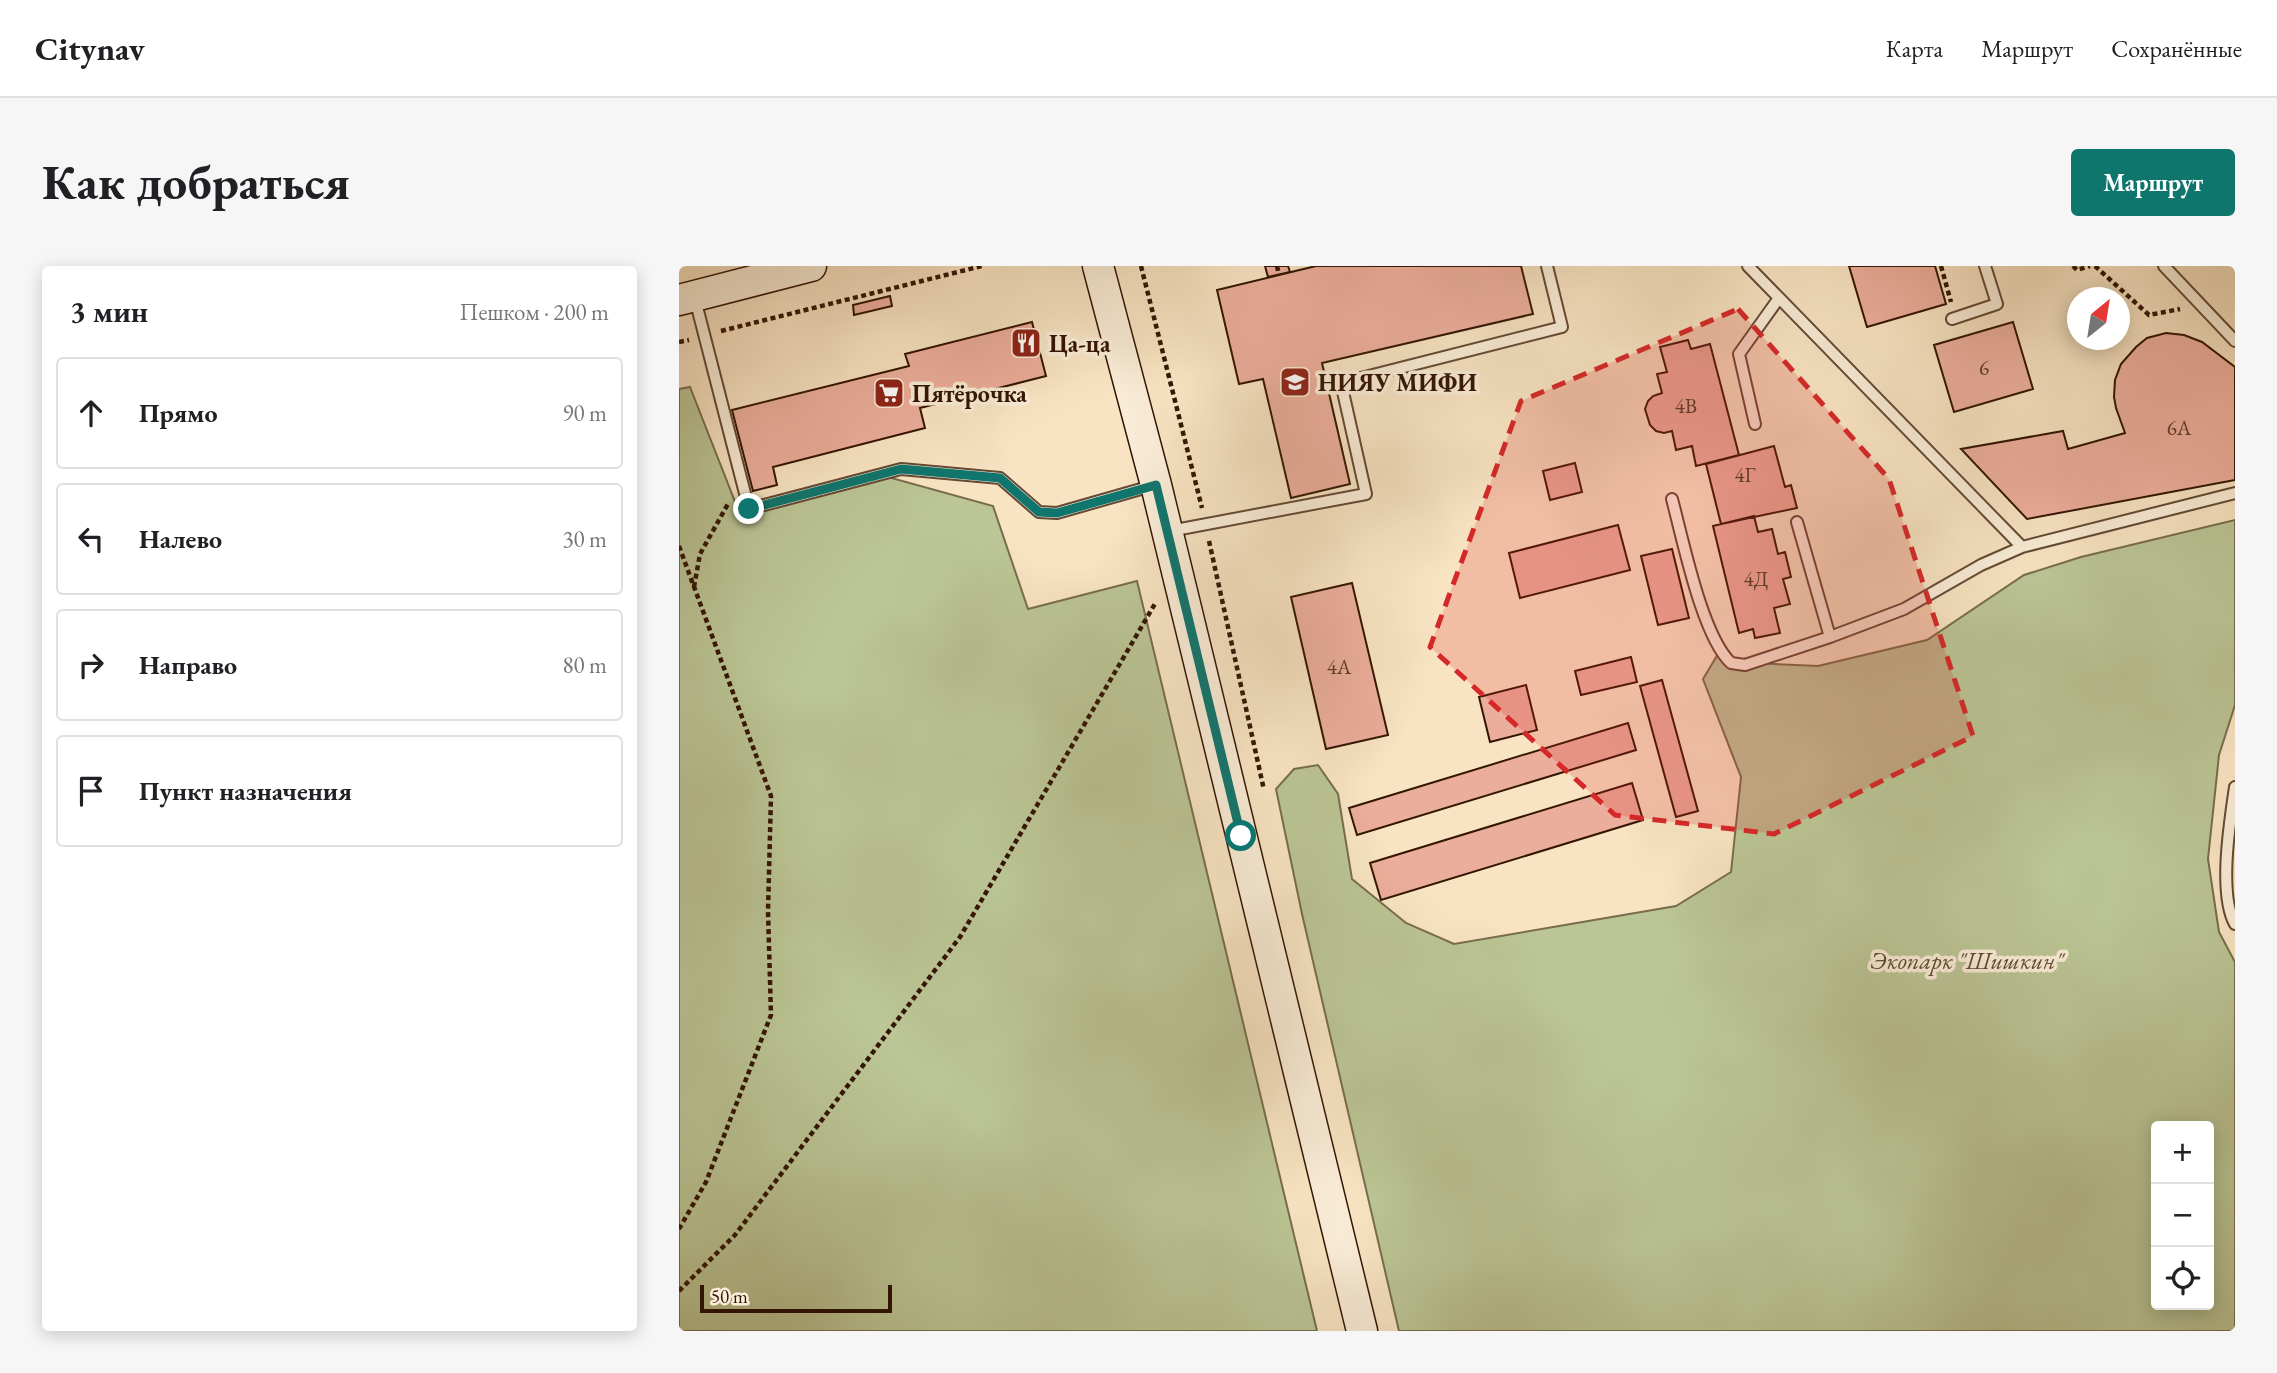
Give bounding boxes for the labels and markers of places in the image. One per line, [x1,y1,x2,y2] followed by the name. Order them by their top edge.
[1009,326,1043,360] restaurant icon: Ца-ца
[1049,328,1111,359] place label: Ца-ца
[1278,365,1312,399] school or university icon: НИЯУ МИФИ
[1318,367,1477,398] place label: НИЯУ МИФИ
[872,376,906,410] supermarket icon: Пятёрочка
[912,378,1027,409] place label: Пятёрочка

